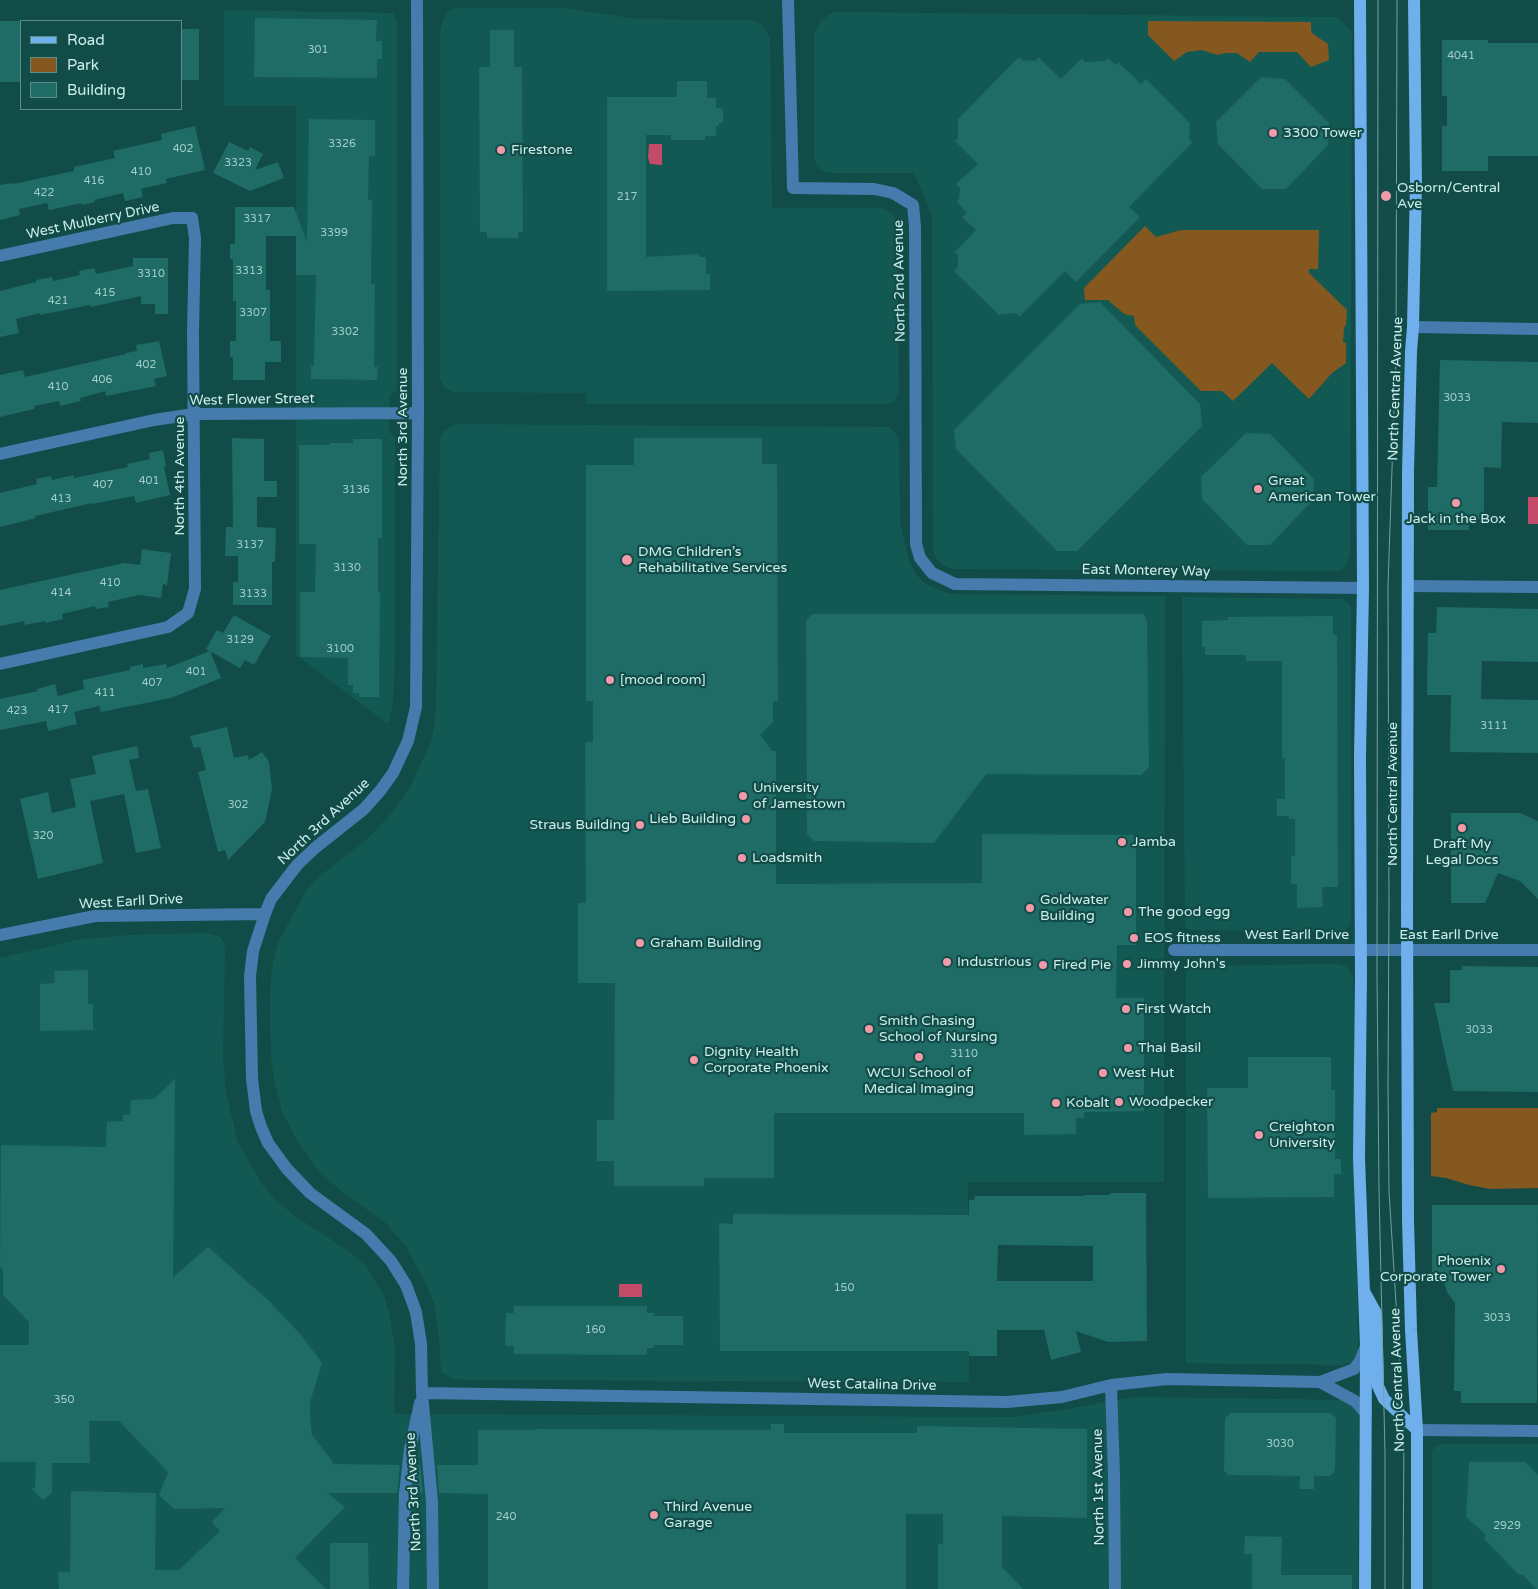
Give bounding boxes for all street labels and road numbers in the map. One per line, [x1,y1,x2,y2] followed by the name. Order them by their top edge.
[25,199,161,243] street label: West Mulberry Drive
[891,220,909,342] street label: North 2nd Avenue
[1385,317,1407,461] street label: North Central Avenue
[395,368,411,486] street label: North 3rd Avenue
[189,391,315,409] street label: West Flower Street
[172,417,188,535] street label: North 4th Avenue
[1081,561,1211,581] street label: East Monterey Way
[1385,722,1401,866] street label: North Central Avenue
[275,775,373,869] street label: North 3rd Avenue
[79,891,183,913] street label: West Earll Drive
[1245,927,1349,943] street label: West Earll Drive
[1399,927,1499,943] street label: East Earll Drive
[1387,1308,1409,1452] street label: North Central Avenue
[807,1375,937,1395] street label: West Catalina Drive
[1090,1428,1108,1546] street label: North 1st Avenue
[402,1432,426,1552] street label: North 3rd Avenue

